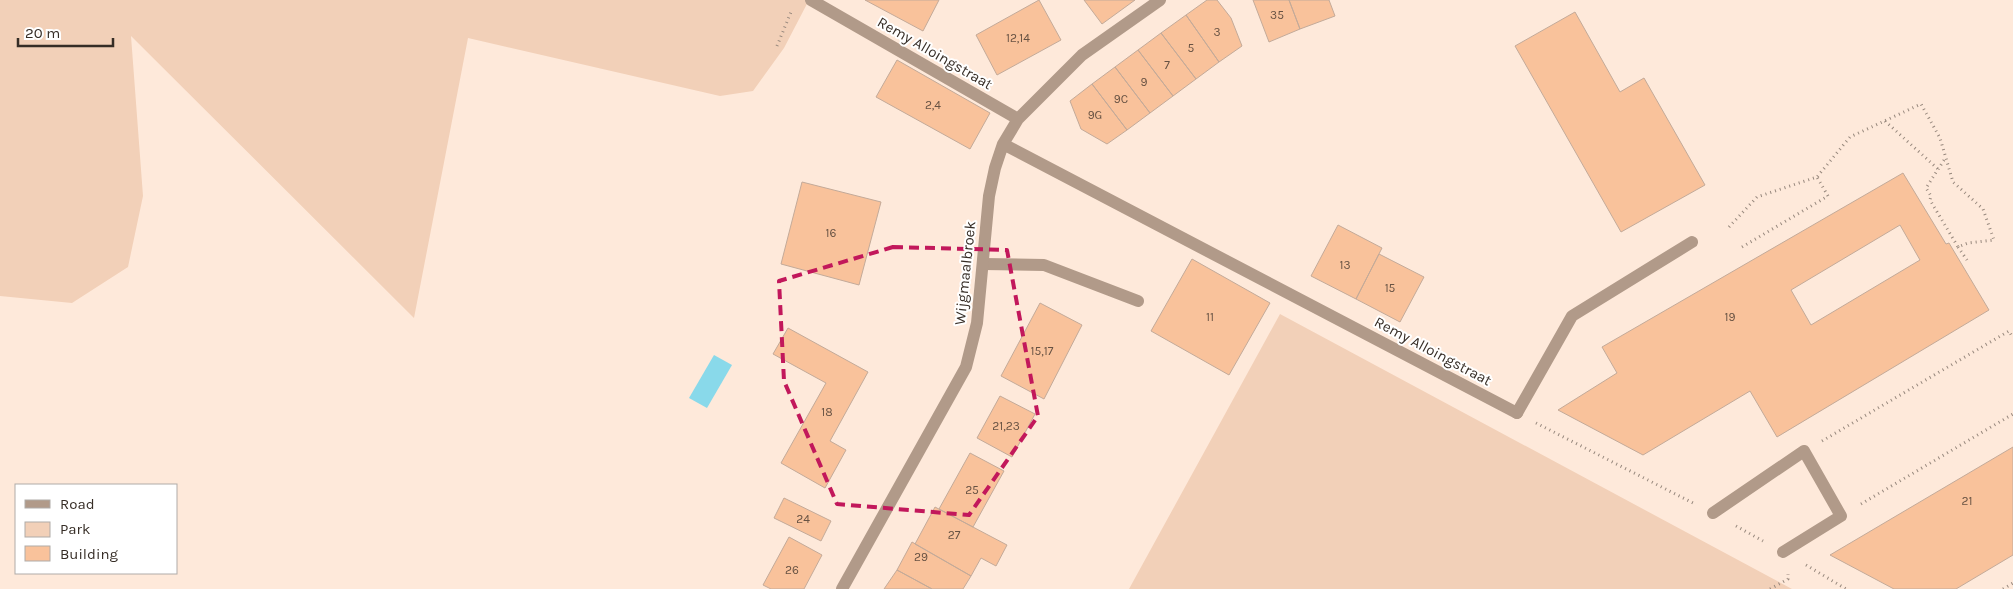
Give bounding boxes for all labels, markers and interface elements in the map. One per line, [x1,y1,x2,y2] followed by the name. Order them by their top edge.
[1270,8,1284,22] house number: 35
[874,13,996,93] street label: Remy Alloingstraat
[18,15,112,47] scale bar
[25,24,60,42] text: 20 m
[1213,25,1221,39] house number: 3
[1006,31,1030,45] house number: 12,14
[1188,41,1195,55] house number: 5
[1164,58,1170,72] house number: 7
[1141,75,1148,89] house number: 9
[1114,92,1128,106] house number: 9C
[925,98,941,112] house number: 2,4
[1088,108,1102,122] house number: 9G
[951,220,979,326] street label: Wijgmaalbroek
[826,226,837,240] house number: 16
[1339,258,1351,272] house number: 13
[1385,281,1396,295] house number: 15
[1206,310,1214,324] house number: 11
[1725,310,1735,324] house number: 19
[1371,313,1495,390] street label: Remy Alloingstraat
[1031,344,1054,358] house number: 15,17
[821,405,833,419] house number: 18
[992,419,1020,433] house number: 21,23
[965,483,979,497] house number: 25
[15,484,178,574] legend
[1962,494,1972,508] house number: 21
[60,495,95,513] text: Road
[796,512,810,526] house number: 24
[60,520,90,538] text: Park
[948,528,961,542] house number: 27
[60,545,118,563] text: Building
[914,550,928,564] house number: 29
[785,563,799,577] house number: 26

